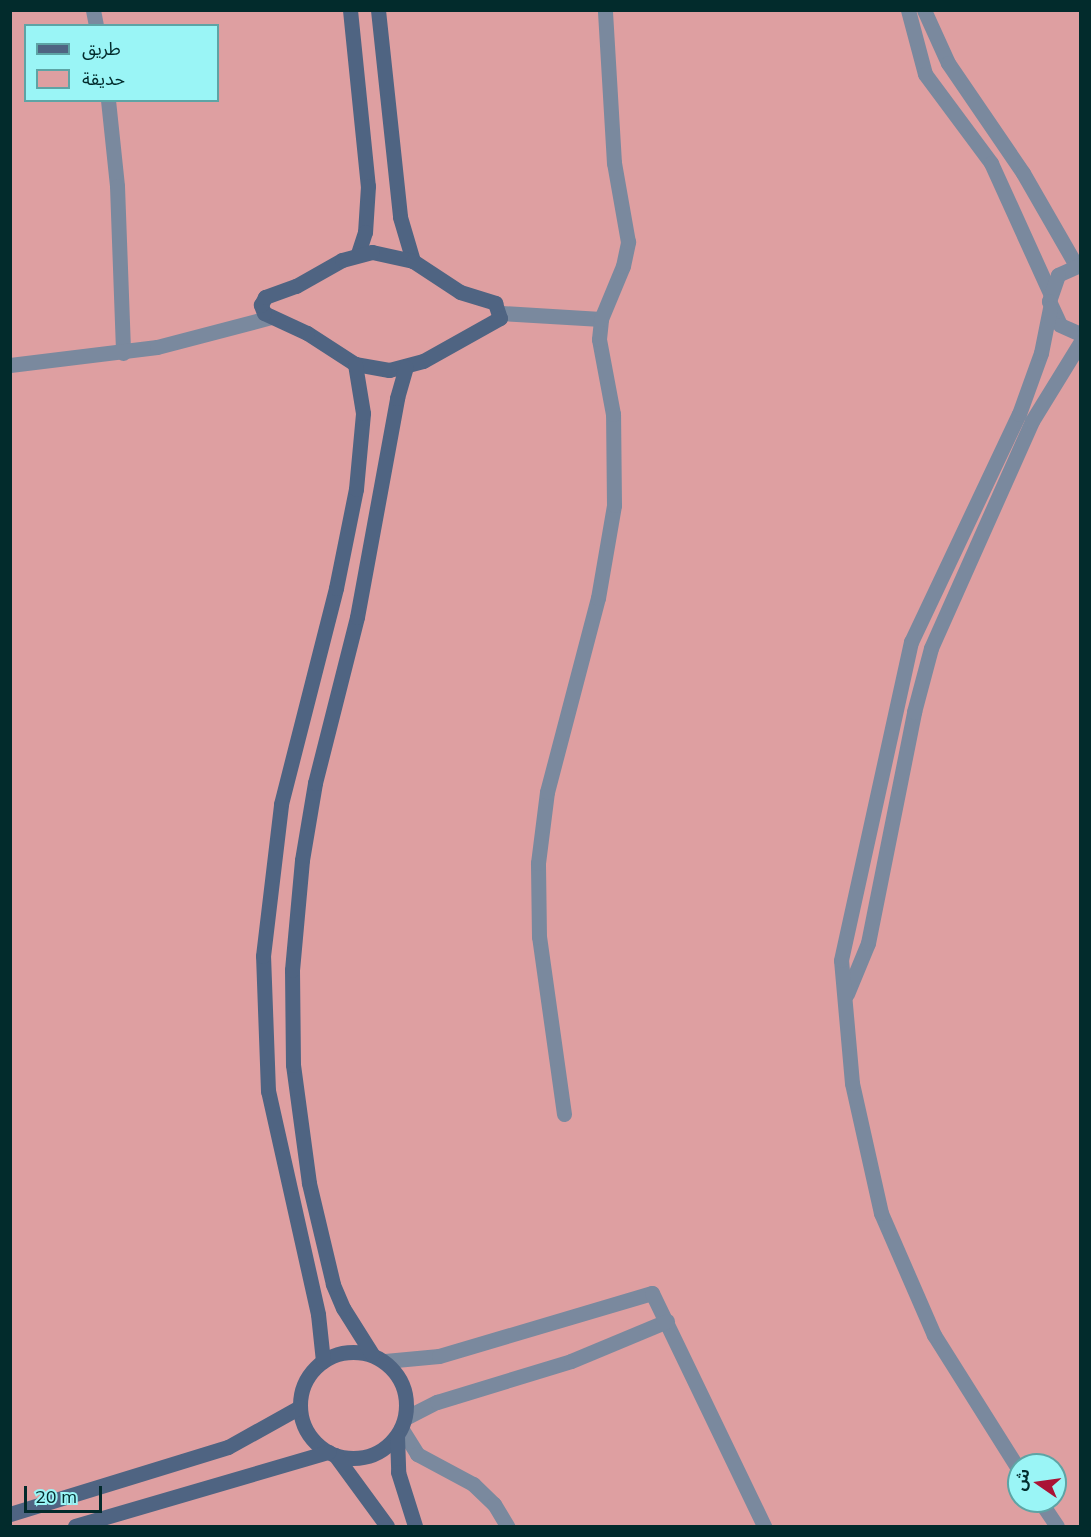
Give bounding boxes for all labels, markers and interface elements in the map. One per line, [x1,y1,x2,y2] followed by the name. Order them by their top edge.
[24,24,219,102] legend
[82,37,121,60] text: طريق
[82,67,125,90] text: حديقة
[1007,1453,1067,1513] north arrow
[1009,1466,1034,1492] text: ش
[27,1474,105,1512] scale bar
[35,1485,77,1508] text: 20 m

